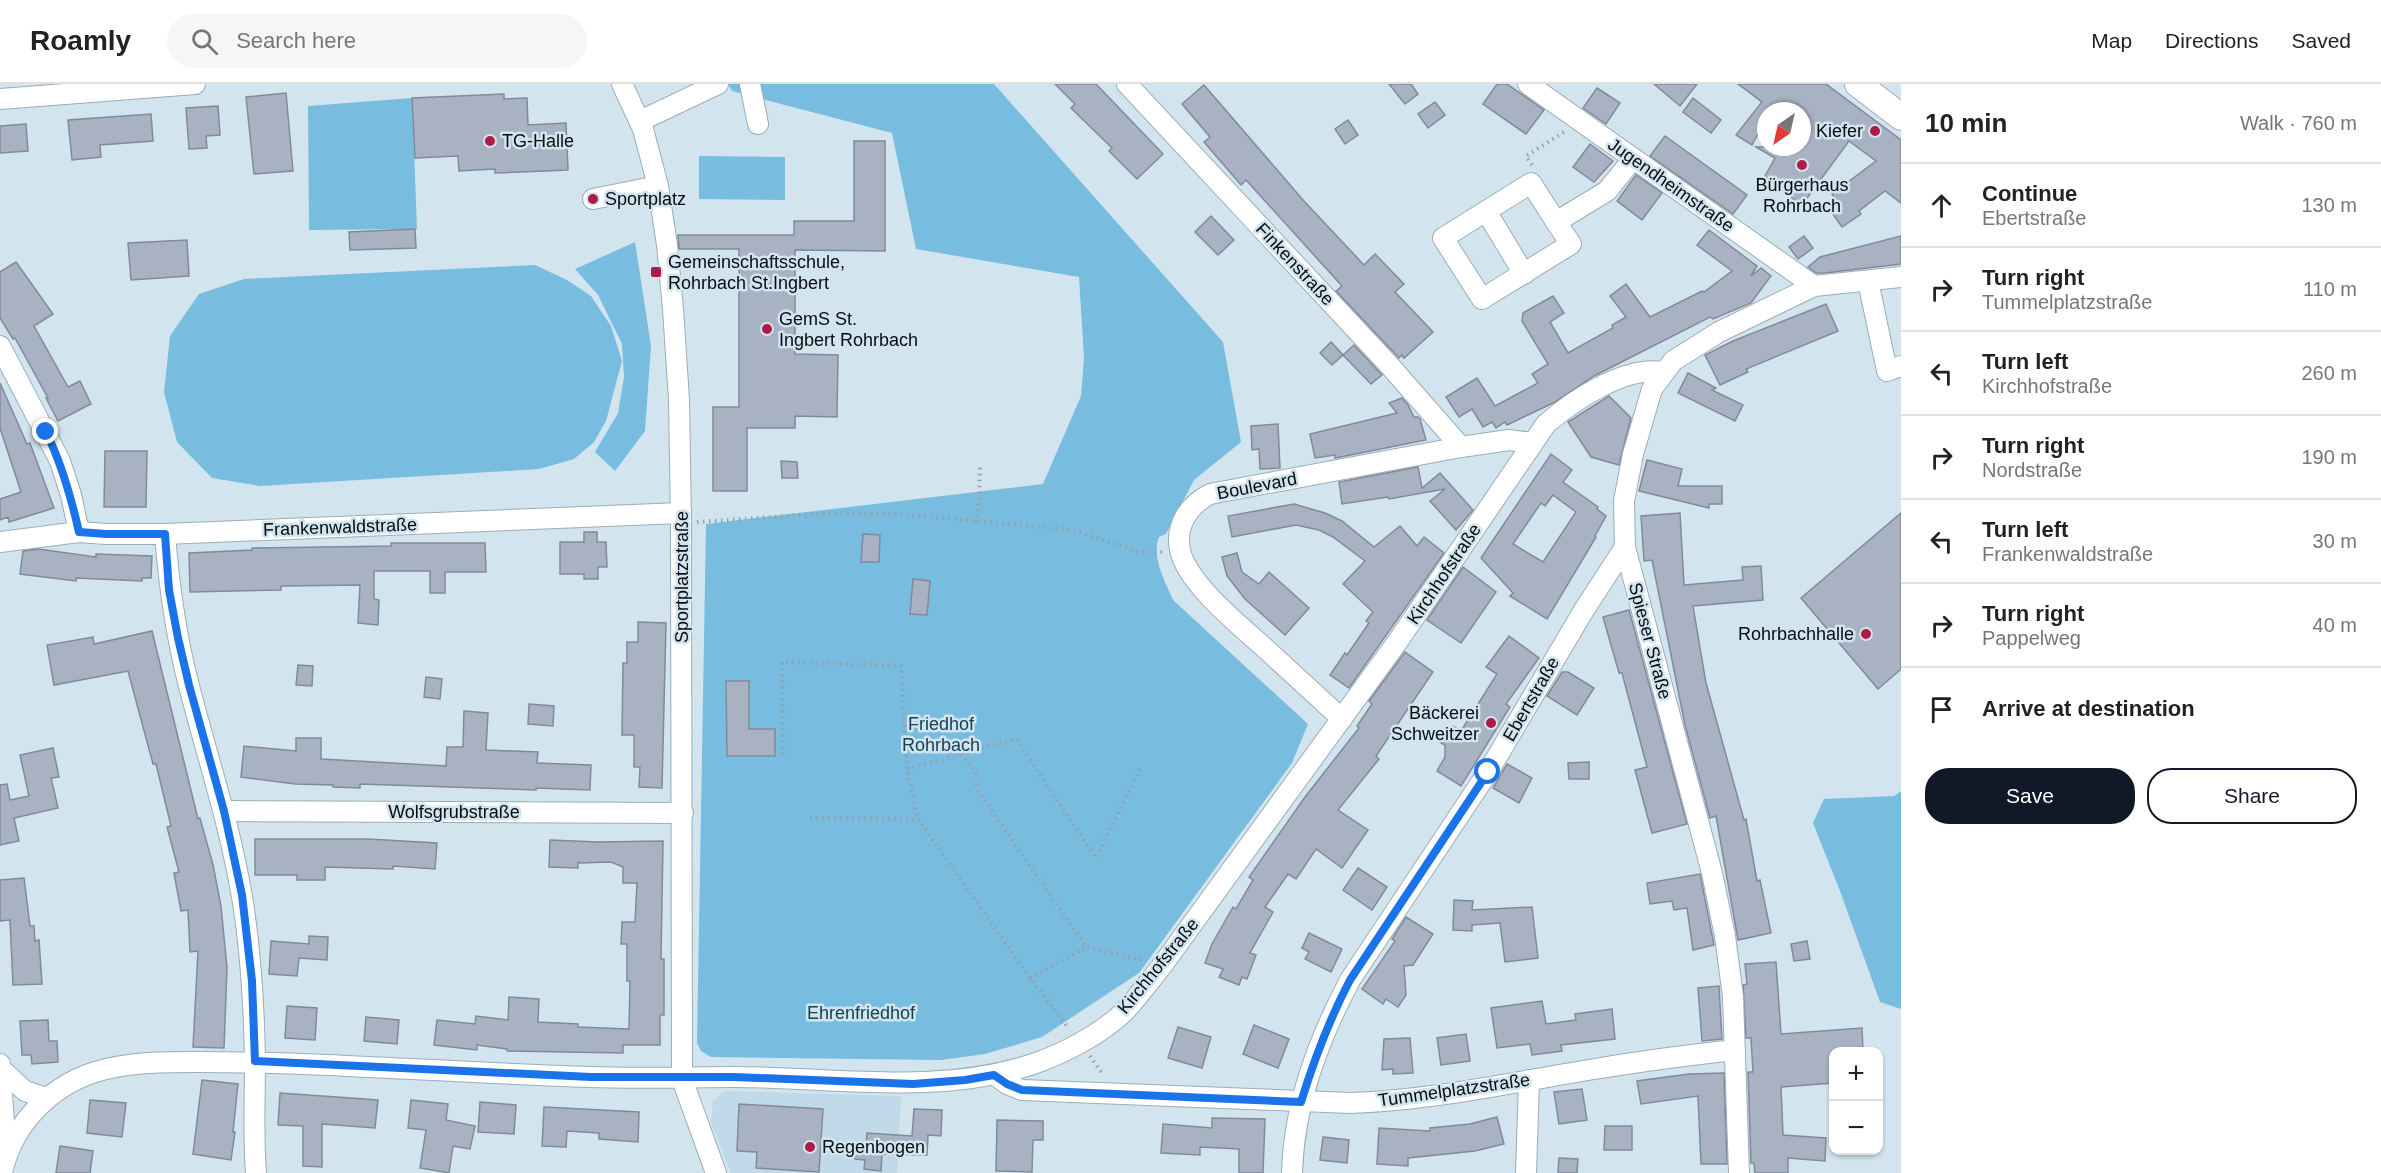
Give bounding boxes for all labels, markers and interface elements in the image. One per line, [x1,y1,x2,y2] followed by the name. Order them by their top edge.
[167,14,587,68] search box
[30,25,131,56] text: Roamly
[188,25,221,58] icon: search
[236,28,356,53] text: Search here
[2091,29,2132,52] text: Map
[2165,29,2258,52] text: Directions
[2291,29,2351,52] text: Saved
[1757,102,1811,156] north arrow
[1925,108,2007,138] text: 10 min
[2240,112,2357,134] text: Walk · 760 m
[1816,121,1863,141] place label: Kiefer
[1868,124,1882,138] marker: Kiefer
[502,131,574,151] place label: TG-Halle
[483,134,497,148] marker: TG-Halle
[1604,134,1738,236] street label: Jugendheimstraße
[1795,158,1809,172] marker: Bürgerhaus Rohrbach
[1755,175,1849,216] place label: Bürgerhaus Rohrbach
[1982,181,2077,206] text: Continue
[605,189,686,209] place label: Sportplatz
[1925,189,1958,222] icon: ahead
[586,192,600,206] marker: Sportplatz
[2301,194,2357,216] text: 130 m
[1982,207,2086,229] text: Ebertstraße
[1252,219,1338,309] street label: Finkenstraße
[668,252,845,293] place label: Gemeinschaftsschule, Rohrbach St.Ingbert
[649,265,663,279] marker: Gemeinschaftsschule, Rohrbach St.Ingbert
[1982,265,2084,290] text: Turn right
[1925,273,1958,306] icon: right
[2303,278,2357,300] text: 110 m
[1982,291,2152,313] text: Tummelplatzstraße
[779,309,918,350] place label: GemS St. Ingbert Rohrbach
[760,322,774,336] marker: GemS St. Ingbert Rohrbach
[1982,349,2068,374] text: Turn left
[1925,357,1958,390] icon: left
[2301,362,2357,384] text: 260 m
[1982,375,2112,397] text: Kirchhofstraße
[32,418,58,444] route end
[1982,433,2084,458] text: Turn right
[1925,441,1958,474] icon: right
[2301,446,2357,468] text: 190 m
[1982,459,2082,481] text: Nordstraße
[1215,468,1299,504] street label: Boulevard
[672,511,692,643] street label: Sportplatzstraße
[263,514,417,540] street label: Frankenwaldstraße
[1982,517,2068,542] text: Turn left
[1403,520,1485,628] street label: Kirchhofstraße
[1925,525,1958,558] icon: left
[2313,530,2357,552] text: 30 m
[1982,543,2153,565] text: Frankenwaldstraße
[1625,580,1675,702] street label: Spieser Straße
[1982,601,2084,626] text: Turn right
[1925,609,1958,642] icon: right
[2313,614,2357,636] text: 40 m
[1738,624,1854,644] place label: Rohrbachhalle
[1859,627,1873,641] marker: Rohrbachhalle
[1982,627,2081,649] text: Pappelweg
[1499,653,1563,745] street label: Ebertstraße
[1925,693,1958,726] icon: arrive
[1982,696,2195,721] text: Arrive at destination
[1391,703,1479,744] place label: Bäckerei Schweitzer
[902,714,980,755] park label: Friedhof Rohrbach
[1484,716,1498,730] marker: Bäckerei Schweitzer
[1474,758,1500,784] route start
[1925,768,2135,824] button: Save
[2147,768,2357,824] button: Share
[388,802,520,822] street label: Wolfsgrubstraße
[1113,914,1203,1018] street label: Kirchhofstraße
[807,1003,916,1023] park label: Ehrenfriedhof
[1829,1047,1883,1155] map controls
[1829,1047,1883,1101] button: +
[1377,1069,1531,1111] street label: Tummelplatzstraße
[1829,1101,1883,1155] button: −
[822,1137,925,1157] place label: Regenbogen
[803,1140,817,1154] marker: Regenbogen

